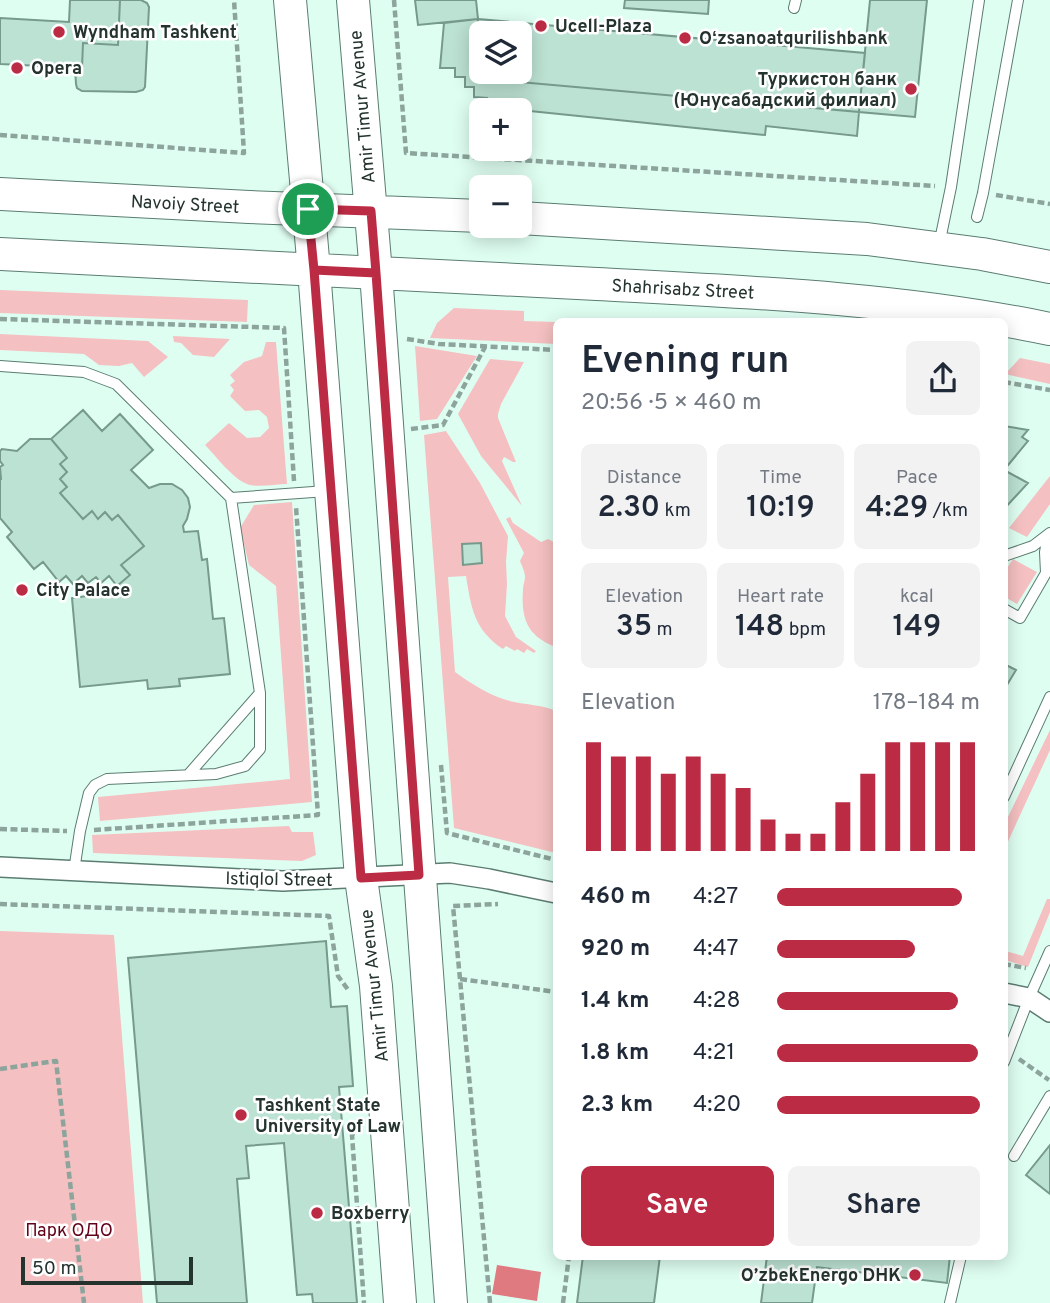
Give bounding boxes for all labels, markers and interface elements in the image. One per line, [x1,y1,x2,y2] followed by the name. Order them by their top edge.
[555,16,652,39] place label: Ucell-Plaza
[533,18,549,34] marker: Ucell-Plaza
[469,21,532,238] map controls
[469,21,532,84] button: layers
[73,22,237,45] place label: Wyndham Tashkent
[51,24,67,40] marker: Wyndham Tashkent
[699,28,888,51] place label: Oʻzsanoatqurilishbank
[345,29,382,184] street label: Amir Timur Avenue
[677,30,693,46] marker: Oʻzsanoatqurilishbank
[31,58,82,81] place label: Opera
[9,60,25,76] marker: Opera
[673,69,897,113] place label: Туркистон банк (Юнусабадский филиал)
[903,81,919,97] marker: Туркистон банк (Юнусабадский филиал)
[469,98,532,161] button: +
[469,175,532,238] button: −
[278,179,338,239] pin
[289,190,327,228] icon: arrive
[130,191,240,220] street label: Navoiy Street
[611,275,755,306] street label: Shahrisabz Street
[581,338,789,387] text: Evening run
[906,341,980,415] button: share
[581,389,761,418] text: 20:56 · 5 × 460 m
[607,466,681,490] text: Distance
[759,466,802,490] text: Time
[896,466,938,490] text: Pace
[597,490,660,527] text: 2.30
[746,490,815,527] text: 10:19
[865,490,928,527] text: 4:29
[660,499,691,523] text: km
[928,499,968,523] text: /km
[36,580,130,603] place label: City Palace
[14,582,30,598] marker: City Palace
[605,585,683,609] text: Elevation
[737,585,824,609] text: Heart rate
[900,585,934,609] text: kcal
[616,609,652,646] text: 35
[735,609,784,646] text: 148
[892,609,941,646] text: 149
[652,618,673,642] text: m
[784,618,826,642] text: bpm
[581,689,676,718] text: Elevation
[873,689,980,718] text: 178–184 m
[225,868,333,893] street label: Istiqlol Street
[581,883,651,912] text: 460 m
[693,883,738,912] text: 4:27
[356,908,395,1064] street label: Amir Timur Avenue
[581,935,650,964] text: 920 m
[693,935,739,964] text: 4:47
[581,987,649,1016] text: 1.4 km
[693,987,741,1016] text: 4:28
[581,1039,649,1068] text: 1.8 km
[693,1039,735,1068] text: 4:21
[581,1091,653,1120] text: 2.3 km
[693,1091,741,1120] text: 4:20
[255,1095,401,1139] place label: Tashkent State University of Law
[233,1107,249,1123] marker: Tashkent State University of Law
[581,1166,774,1246] button: Save
[788,1166,980,1246] button: Share
[331,1203,409,1226] place label: Boxberry
[309,1205,325,1221] marker: Boxberry
[25,1220,113,1243] park label: Парк ОДО
[21,1254,192,1286] scale bar
[32,1257,77,1281] text: 50 m
[741,1265,901,1288] place label: O’zbekEnergo DHK
[907,1267,923,1283] marker: O’zbekEnergo DHK

